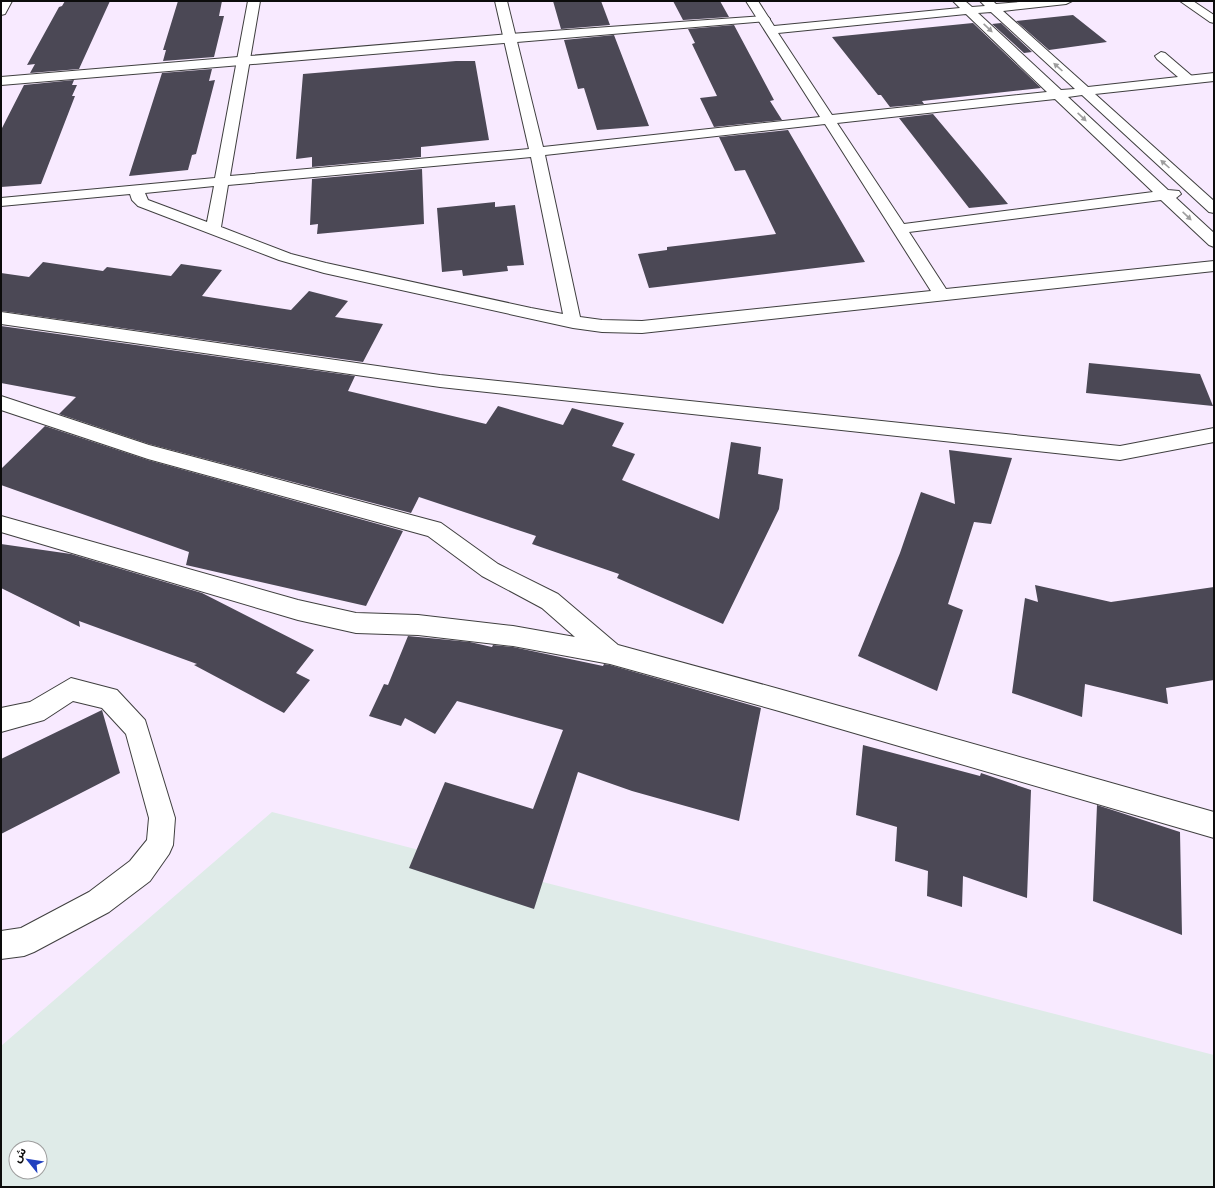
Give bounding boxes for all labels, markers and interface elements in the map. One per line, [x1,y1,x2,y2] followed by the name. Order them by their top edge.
[983,23,993,33] one-way arrow
[1053,62,1063,71] one-way arrow
[1077,112,1087,122] one-way arrow
[1159,159,1170,168] one-way arrow
[1182,211,1192,221] one-way arrow
[8,1140,48,1180] north arrow
[9,1144,29,1165] text: ش

